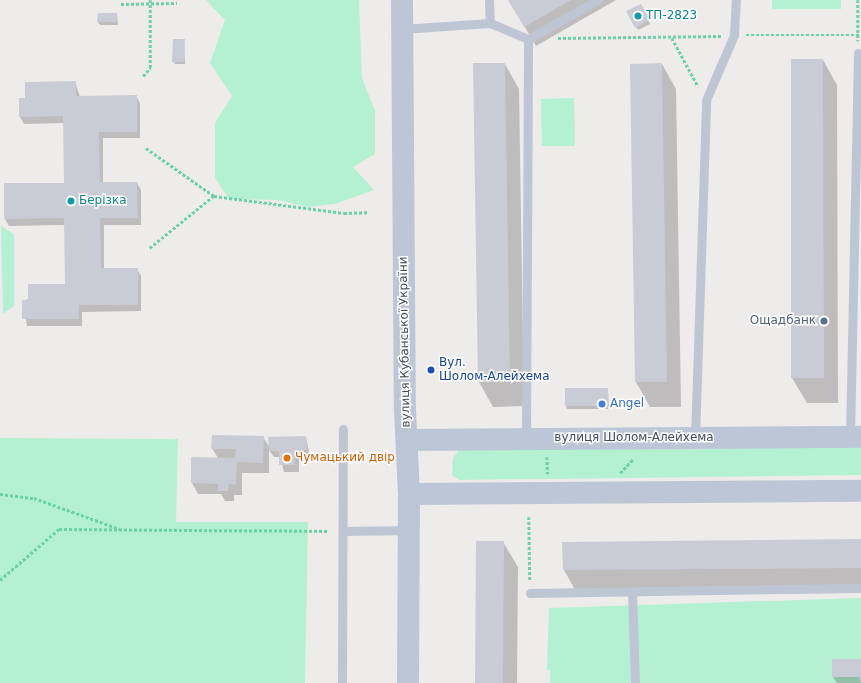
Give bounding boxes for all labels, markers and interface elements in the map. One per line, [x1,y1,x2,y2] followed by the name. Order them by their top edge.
[646,9,697,23] place label: ТП-2823
[633,11,643,21] marker: ТП-2823
[79,194,127,208] place label: Берізка
[66,196,76,206] marker: Берізка
[396,256,414,428] street label: вулиця Кубанської України
[750,314,816,328] place label: Ощадбанк
[819,316,829,326] marker: Ощадбанк
[439,356,550,384] place label: Вул. Шолом-Алейхема
[426,365,436,375] marker: Вул. Шолом-Алейхема
[610,397,644,411] place label: Angel
[597,399,607,409] marker: Angel
[554,431,714,445] street label: вулиця Шолом-Алейхема
[295,451,395,465] place label: Чумацький двір
[282,453,292,463] marker: Чумацький двір

